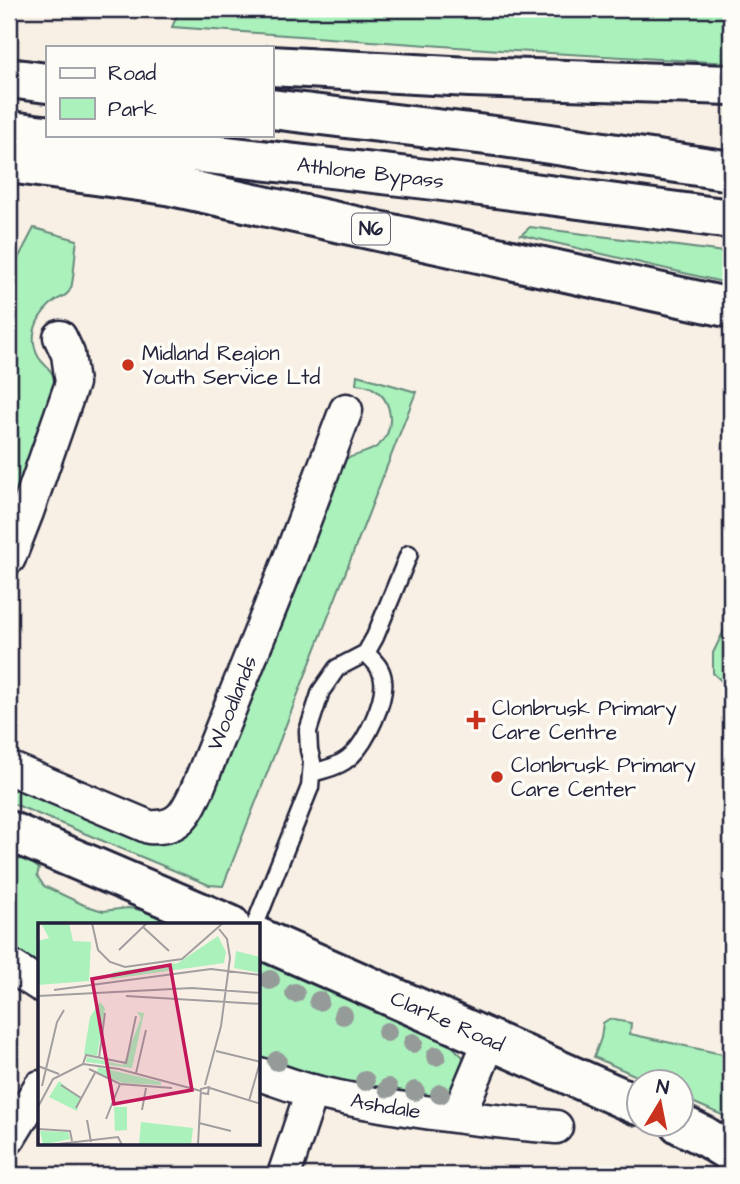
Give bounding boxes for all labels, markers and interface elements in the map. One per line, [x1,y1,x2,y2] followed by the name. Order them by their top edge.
[46,46,273,136] legend
[108,59,156,88] text: Road
[108,95,157,124] text: Park
[296,150,446,196] street label: Athlone Bypass
[352,214,390,244] road number: N6
[142,339,321,392] place label: Midland Region Youth Service Ltd
[120,357,136,373] marker: Midland Region Youth Service Ltd
[200,651,264,755] street label: Woodlands
[492,694,677,747] place label: Clonbrusk Primary Care Centre
[466,710,486,730] marker: Clonbrusk Primary Care Centre
[511,751,696,804] place label: Clonbrusk Primary Care Center
[489,769,505,785] marker: Clonbrusk Primary Care Center
[38,923,261,1146] inset map
[386,983,509,1059] street label: Clarke Road
[624,1068,694,1138] north arrow
[654,1073,671,1102] text: N
[348,1085,423,1126] street label: Ashdale

